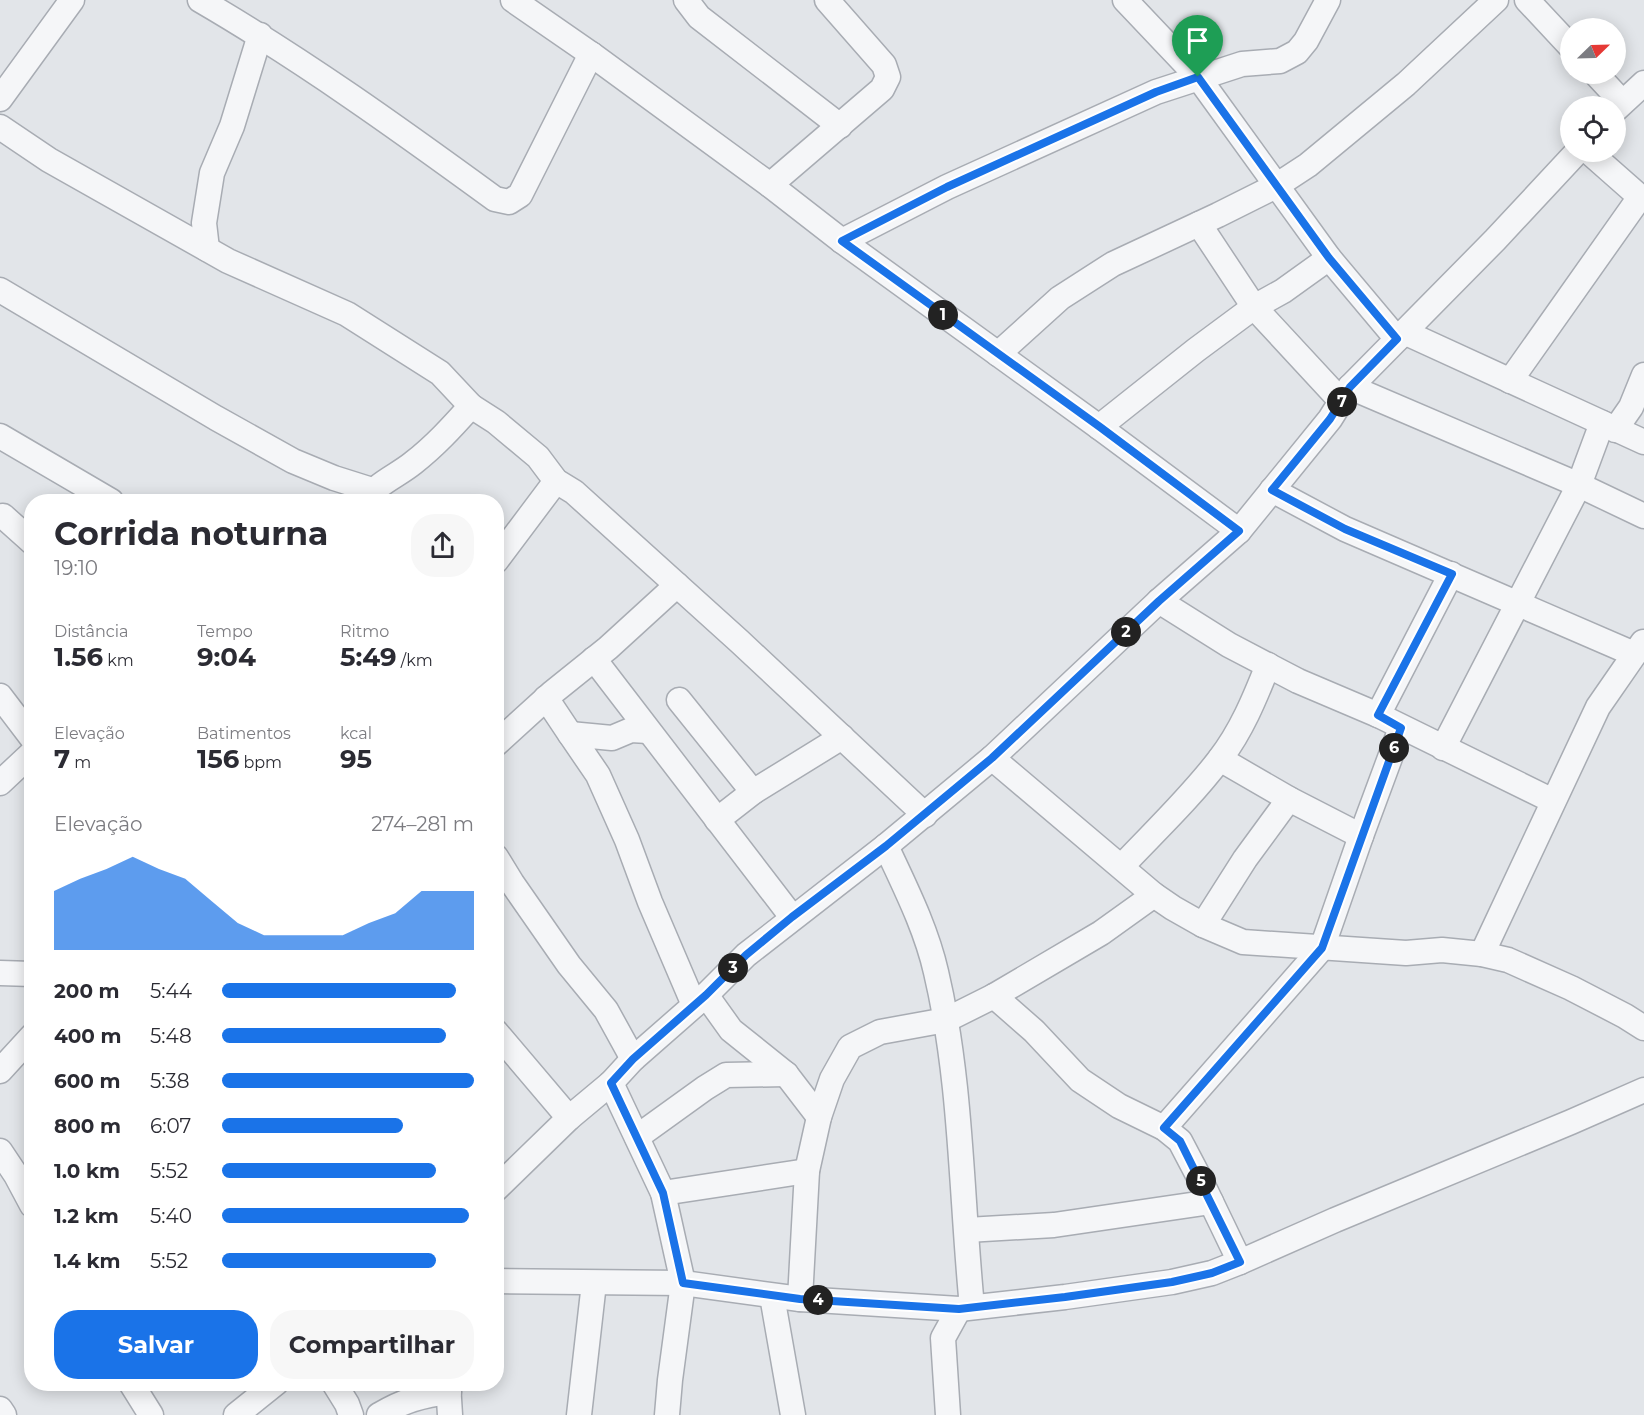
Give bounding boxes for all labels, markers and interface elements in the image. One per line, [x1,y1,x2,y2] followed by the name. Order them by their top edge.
[1172,15,1223,77] pin
[1560,18,1626,84] north arrow
[1560,18,1626,162] map controls
[1181,24,1214,57] icon: arrive
[1560,96,1626,162] button: locate
[928,300,958,330] pin: 1
[940,305,946,324] text: 1
[1327,387,1357,417] pin: 7
[1337,392,1347,411] text: 7
[54,513,328,553] text: Corrida noturna
[411,514,474,577] button: share
[54,556,98,580] text: 19:10
[1111,617,1141,647] pin: 2
[54,622,128,641] text: Distância
[197,622,253,641] text: Tempo
[340,622,389,641] text: Ritmo
[1121,622,1131,641] text: 2
[54,641,103,673] text: 1.56
[197,641,256,673] text: 9:04
[340,641,397,673] text: 5:49
[103,651,134,670] text: km
[397,651,433,670] text: /km
[54,724,125,743] text: Elevação
[197,724,291,743] text: Batimentos
[340,724,372,743] text: kcal
[1379,733,1409,763] pin: 6
[1389,738,1399,757] text: 6
[54,743,70,775] text: 7
[197,743,239,775] text: 156
[340,743,372,775] text: 95
[70,753,91,772] text: m
[239,753,282,772] text: bpm
[54,812,143,836] text: Elevação
[371,812,474,836] text: 274–281 m
[718,953,748,983] pin: 3
[728,958,738,977] text: 3
[54,979,120,1003] text: 200 m
[150,979,192,1003] text: 5:44
[54,1024,122,1048] text: 400 m
[150,1024,192,1048] text: 5:48
[54,1069,121,1093] text: 600 m
[150,1069,190,1093] text: 5:38
[54,1114,121,1138] text: 800 m
[150,1114,191,1138] text: 6:07
[54,1159,120,1183] text: 1.0 km
[150,1159,188,1183] text: 5:52
[1186,1166,1216,1196] pin: 5
[1196,1171,1206,1190] text: 5
[54,1204,119,1228] text: 1.2 km
[150,1204,192,1228] text: 5:40
[54,1249,121,1273] text: 1.4 km
[150,1249,188,1273] text: 5:52
[803,1285,833,1315] pin: 4
[812,1290,824,1309] text: 4
[54,1310,258,1379] button: Salvar
[270,1310,474,1379] button: Compartilhar

